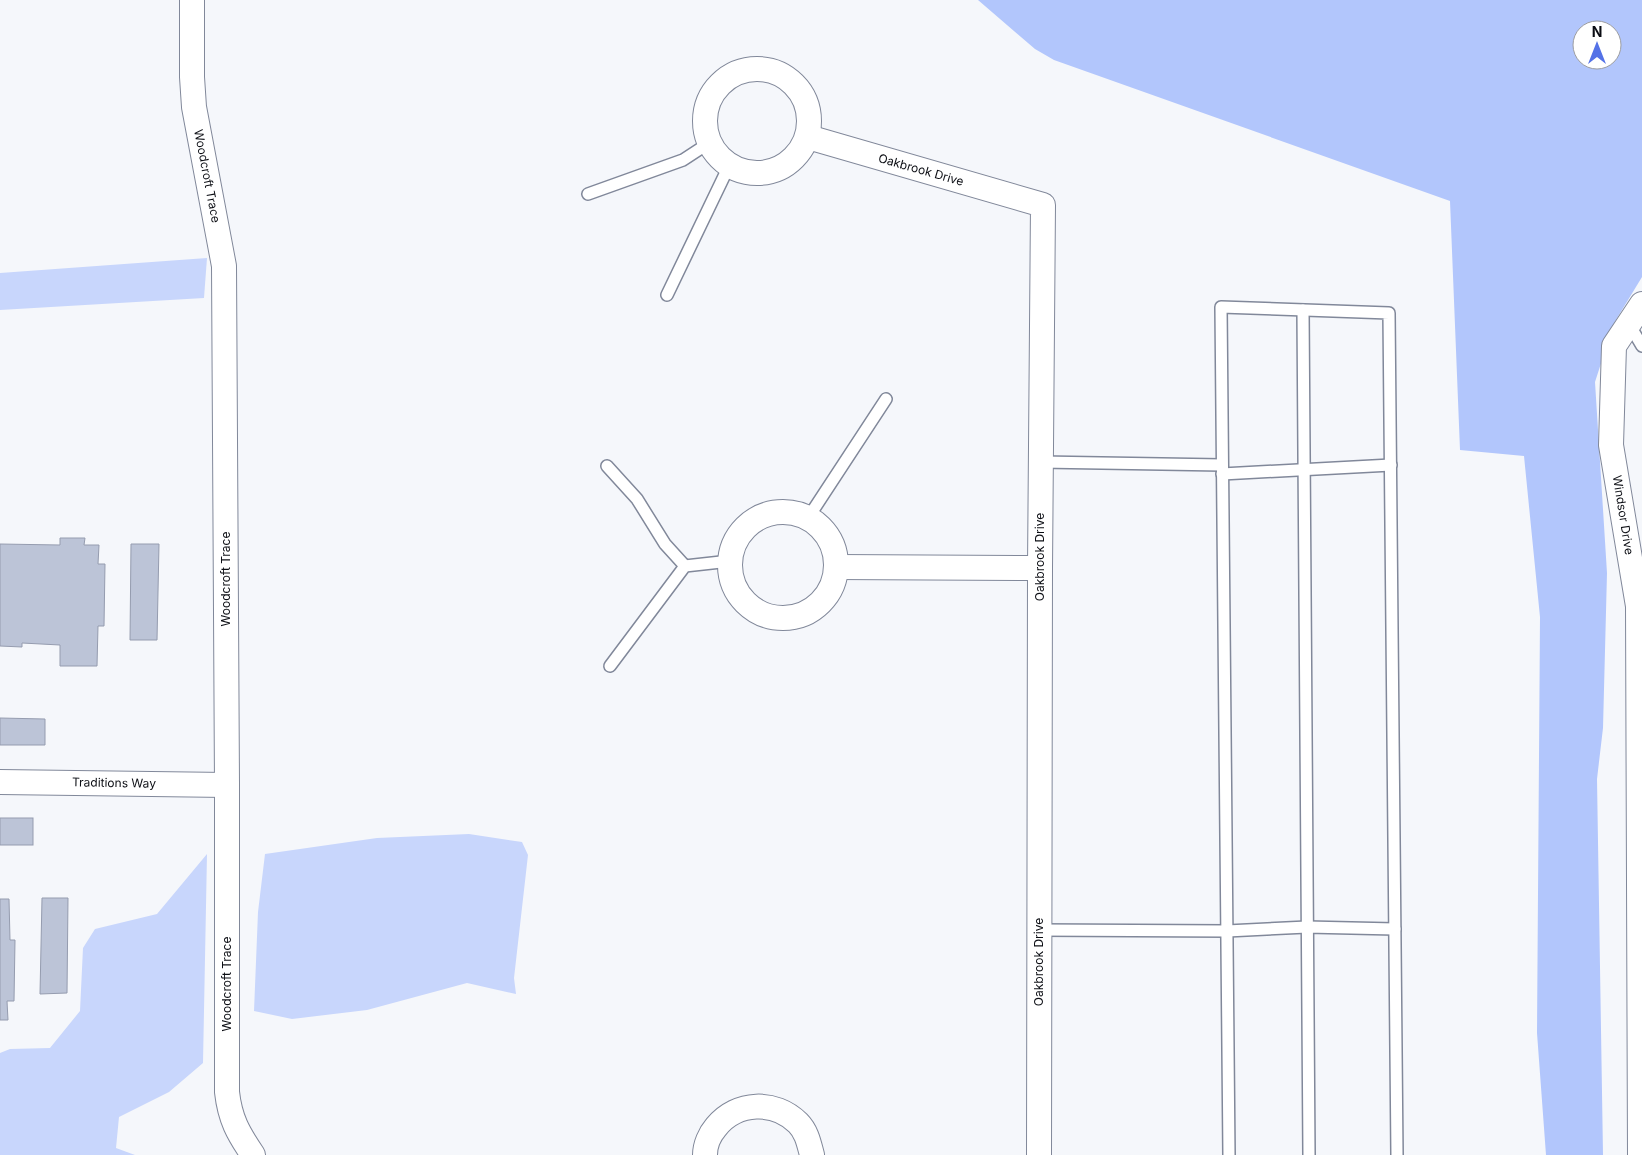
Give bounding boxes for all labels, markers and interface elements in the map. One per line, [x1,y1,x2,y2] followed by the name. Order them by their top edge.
[1572,20,1622,70] north arrow
[1592,23,1602,40] text: N
[191,128,224,224] street label: Woodcroft Trace
[877,150,966,189] street label: Oakbrook Drive
[1610,474,1637,556] street label: Windsor Drive
[1032,513,1047,601] street label: Oakbrook Drive
[218,532,233,626] street label: Woodcroft Trace
[72,774,156,791] street label: Traditions Way
[1031,918,1046,1006] street label: Oakbrook Drive
[219,937,234,1031] street label: Woodcroft Trace

